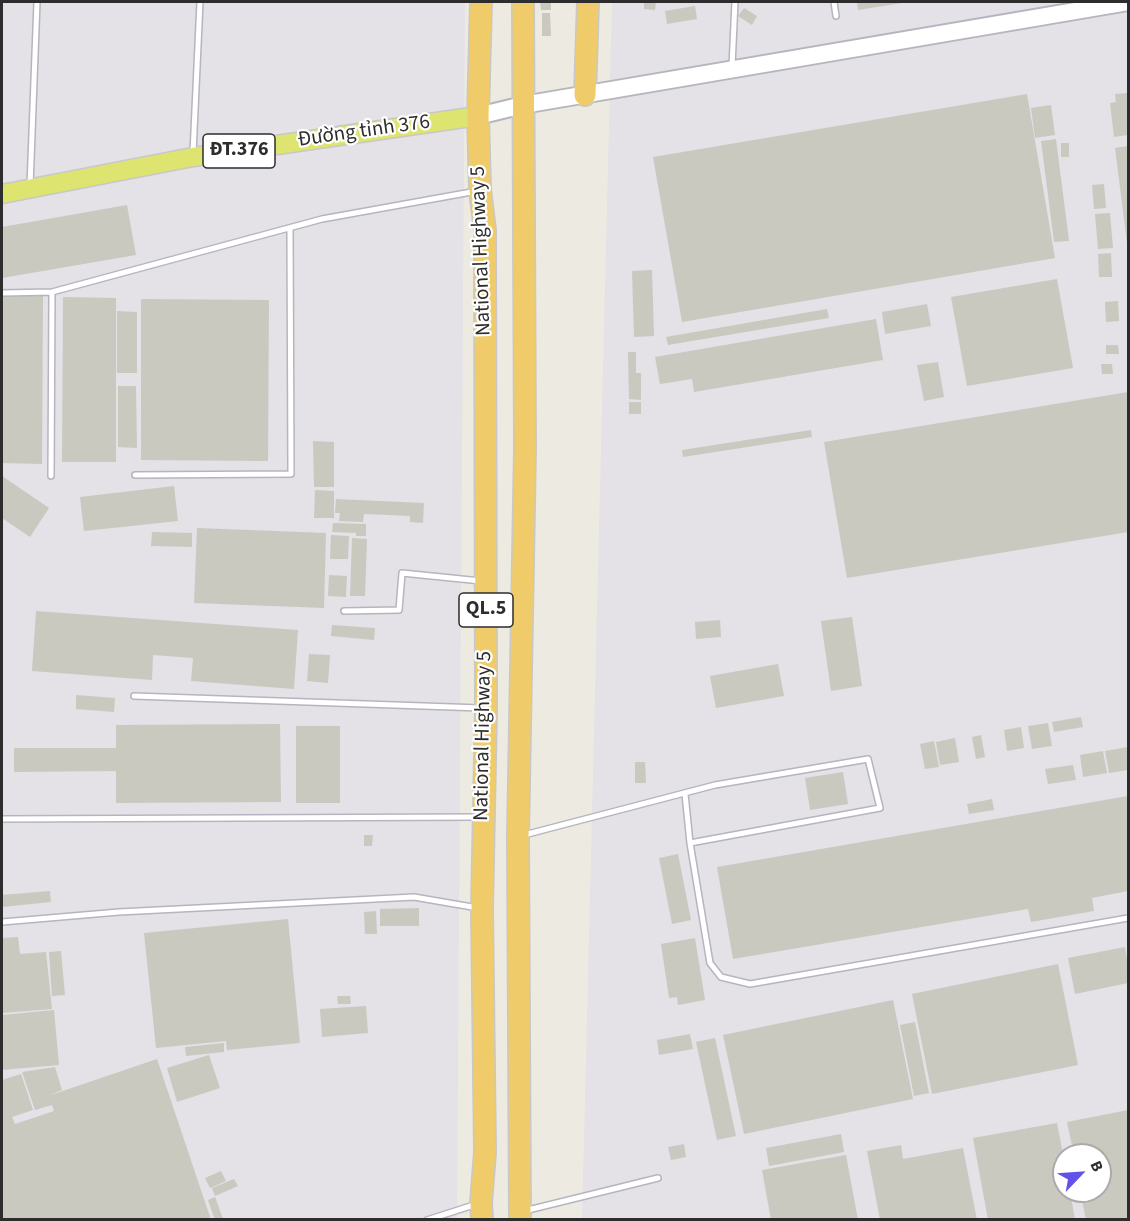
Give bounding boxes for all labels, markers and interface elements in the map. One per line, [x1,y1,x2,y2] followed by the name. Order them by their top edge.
[296,110,432,154] street label: Đường tỉnh 376
[203,134,275,168] road number: ĐT.376
[466,166,498,336] street label: National Highway 5
[459,593,513,627] road number: QL.5
[470,651,498,821] street label: National Highway 5
[1052,1143,1112,1203] north arrow
[1084,1157,1109,1175] text: B

